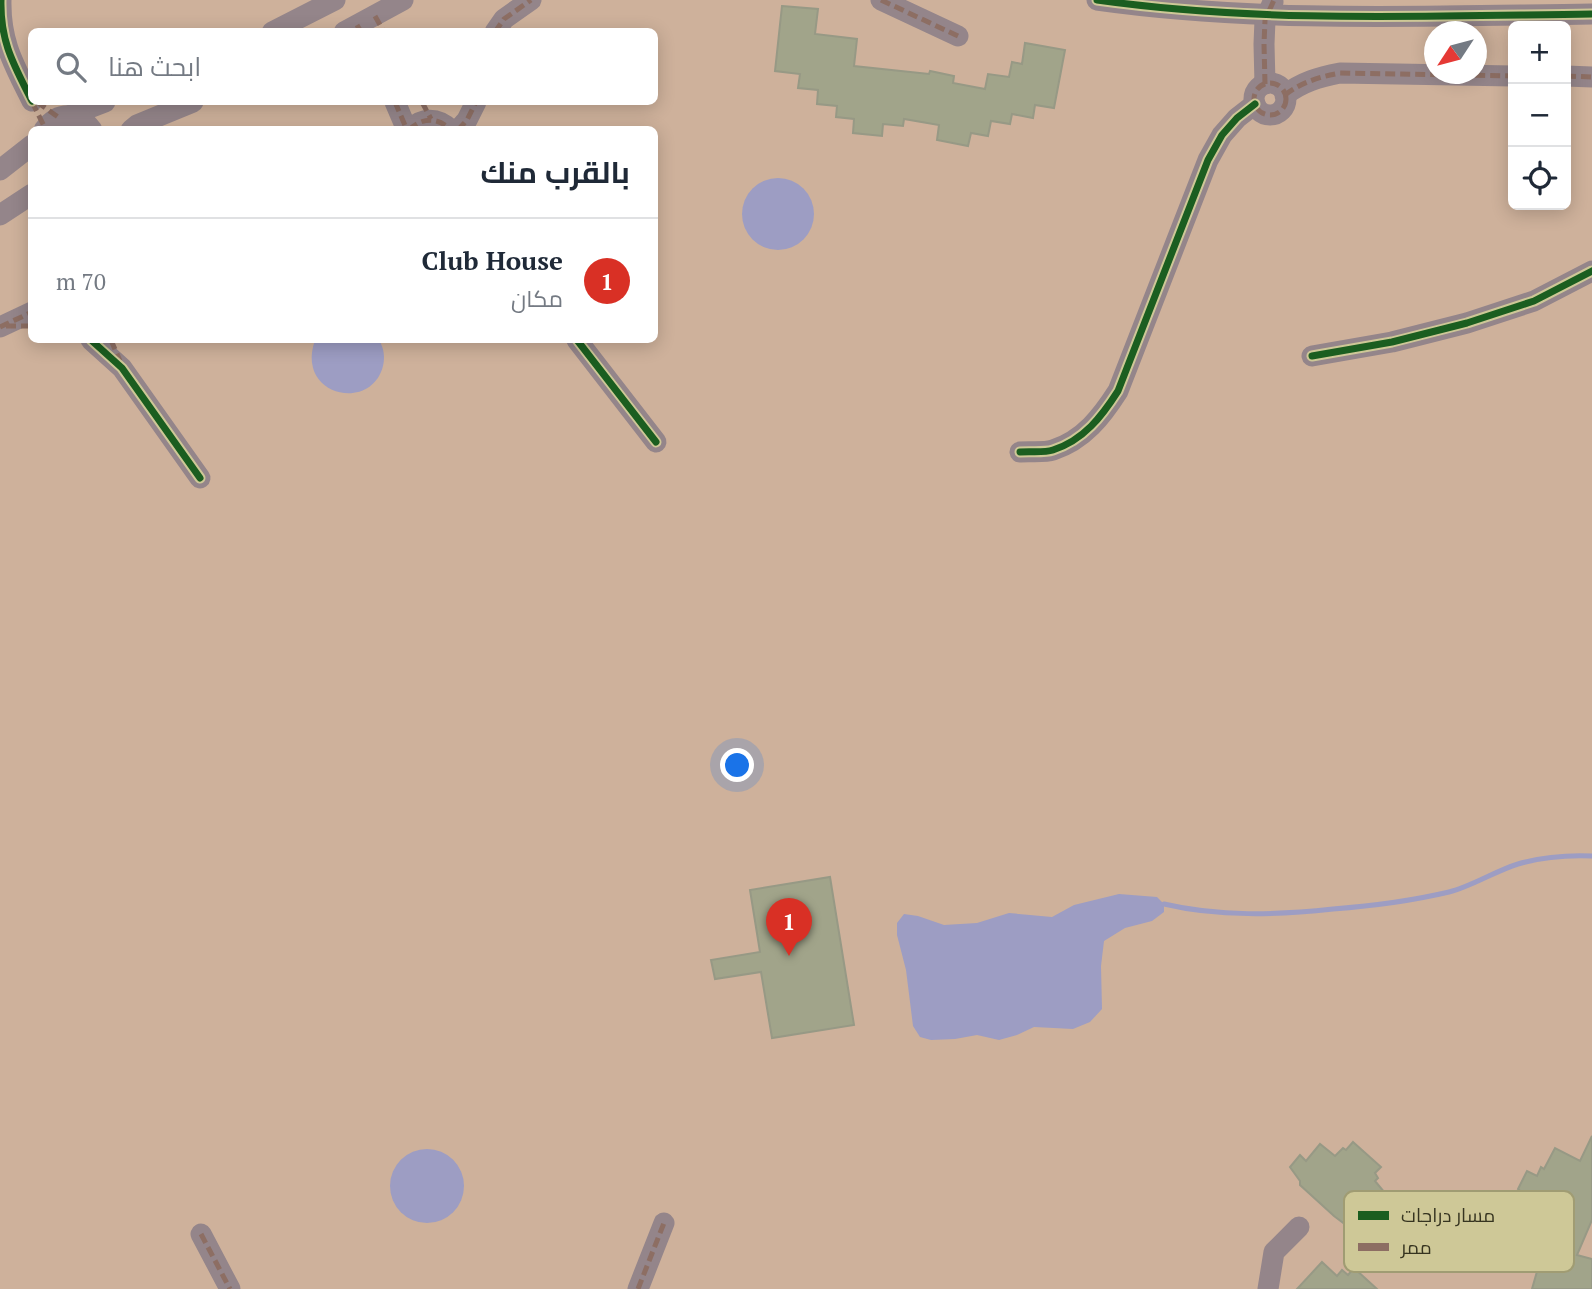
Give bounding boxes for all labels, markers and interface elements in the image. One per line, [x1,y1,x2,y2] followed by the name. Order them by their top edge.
[1424,21,1487,84] north arrow
[1508,21,1571,210] map controls
[1508,21,1571,84] button: +
[28,28,658,105] search box
[52,48,90,86] icon: search
[108,49,201,83] text: ابحث هنا
[1508,84,1571,147] button: −
[1508,147,1571,210] button: locate
[480,152,630,192] text: بالقرب منك
[422,243,563,277] text: Club House
[56,266,106,297] text: 70 m
[601,266,614,297] text: 1
[511,283,563,314] text: مكان
[720,748,754,782] your location
[766,898,812,956] pin: 1
[1344,1191,1574,1272] legend
[1401,1202,1495,1227] text: مسار دراجات
[1400,1234,1432,1259] text: ممر

